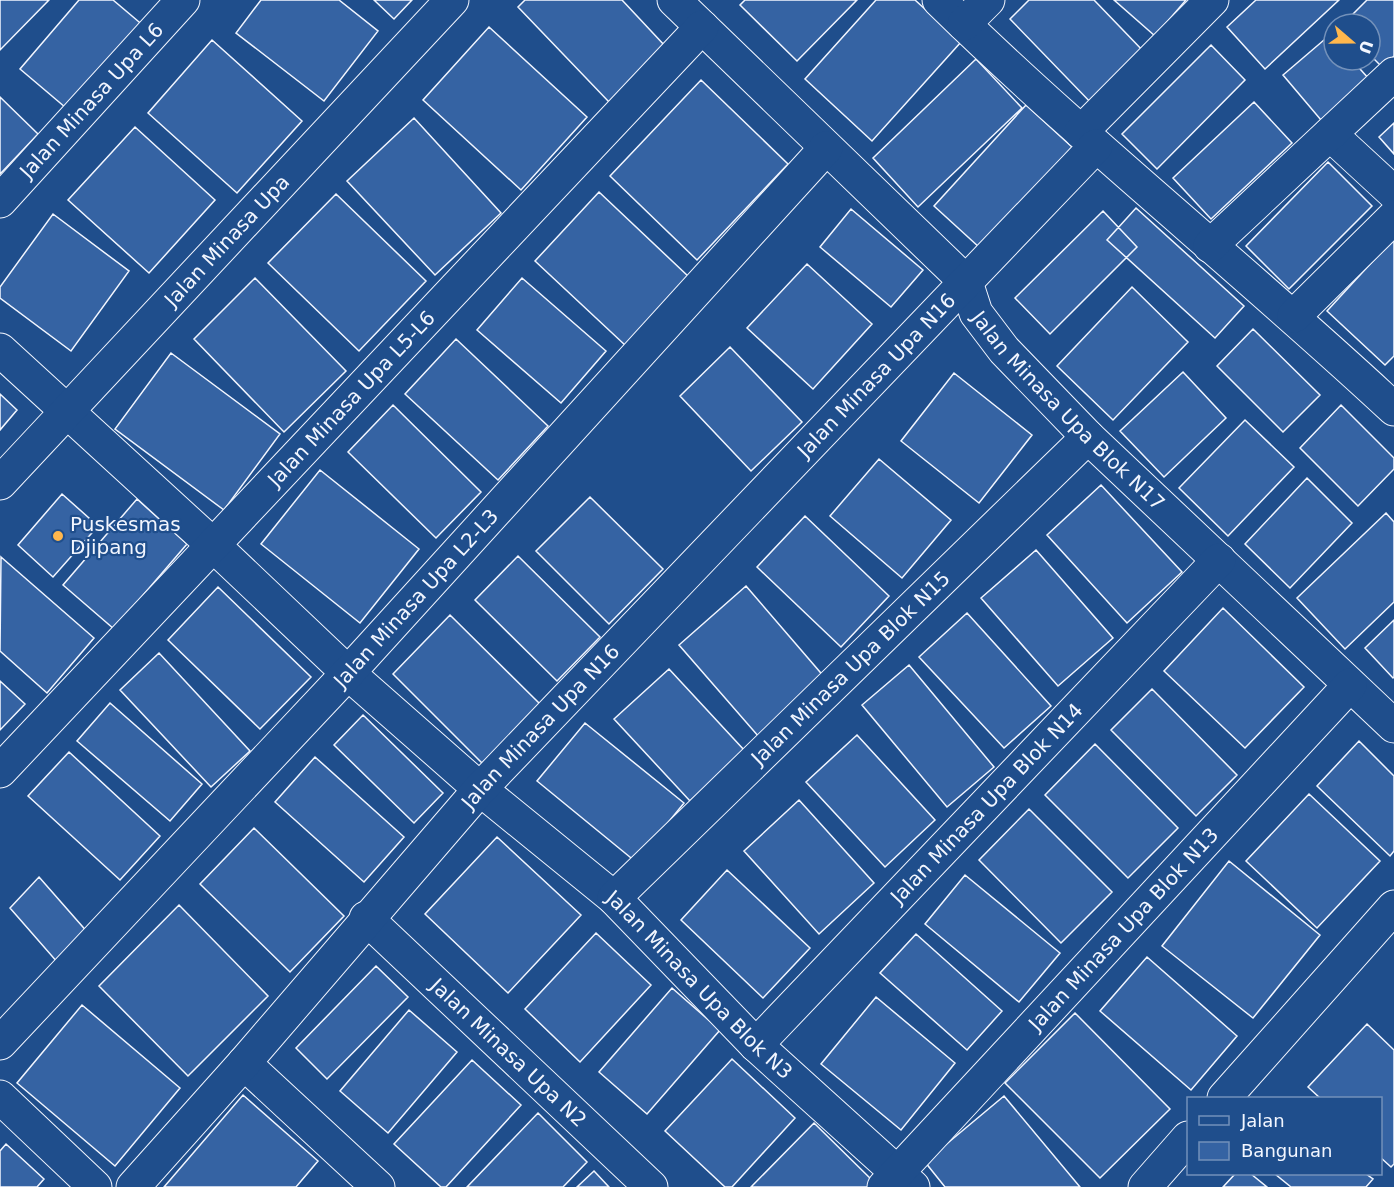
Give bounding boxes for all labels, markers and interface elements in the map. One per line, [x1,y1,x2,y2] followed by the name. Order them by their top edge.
[1322,12,1382,72] north arrow
[13,18,168,185] street label: Jalan Minasa Upa L6
[1354,38,1377,56] text: U
[158,170,294,313] street label: Jalan Minasa Upa
[791,288,961,464] street label: Jalan Minasa Upa N16
[966,305,1170,515] street label: Jalan Minasa Upa Blok N17
[261,306,440,493] street label: Jalan Minasa Upa L5-L6
[327,504,503,694] street label: Jalan Minasa Upa L2-L3
[70,512,181,559] place label: Puskesmas Djipang
[51,529,65,543] marker: Puskesmas Djipang
[745,566,955,771] street label: Jalan Minasa Upa Blok N15
[455,639,624,815] street label: Jalan Minasa Upa N16
[884,698,1088,910] street label: Jalan Minasa Upa Blok N14
[1022,823,1223,1037] street label: Jalan Minasa Upa Blok N13
[600,884,797,1084] street label: Jalan Minasa Upa Blok N3
[424,972,592,1132] street label: Jalan Minasa Upa N2
[1187,1097,1382,1175] legend
[1240,1110,1285,1131] text: Jalan
[1241,1140,1332,1161] text: Bangunan

